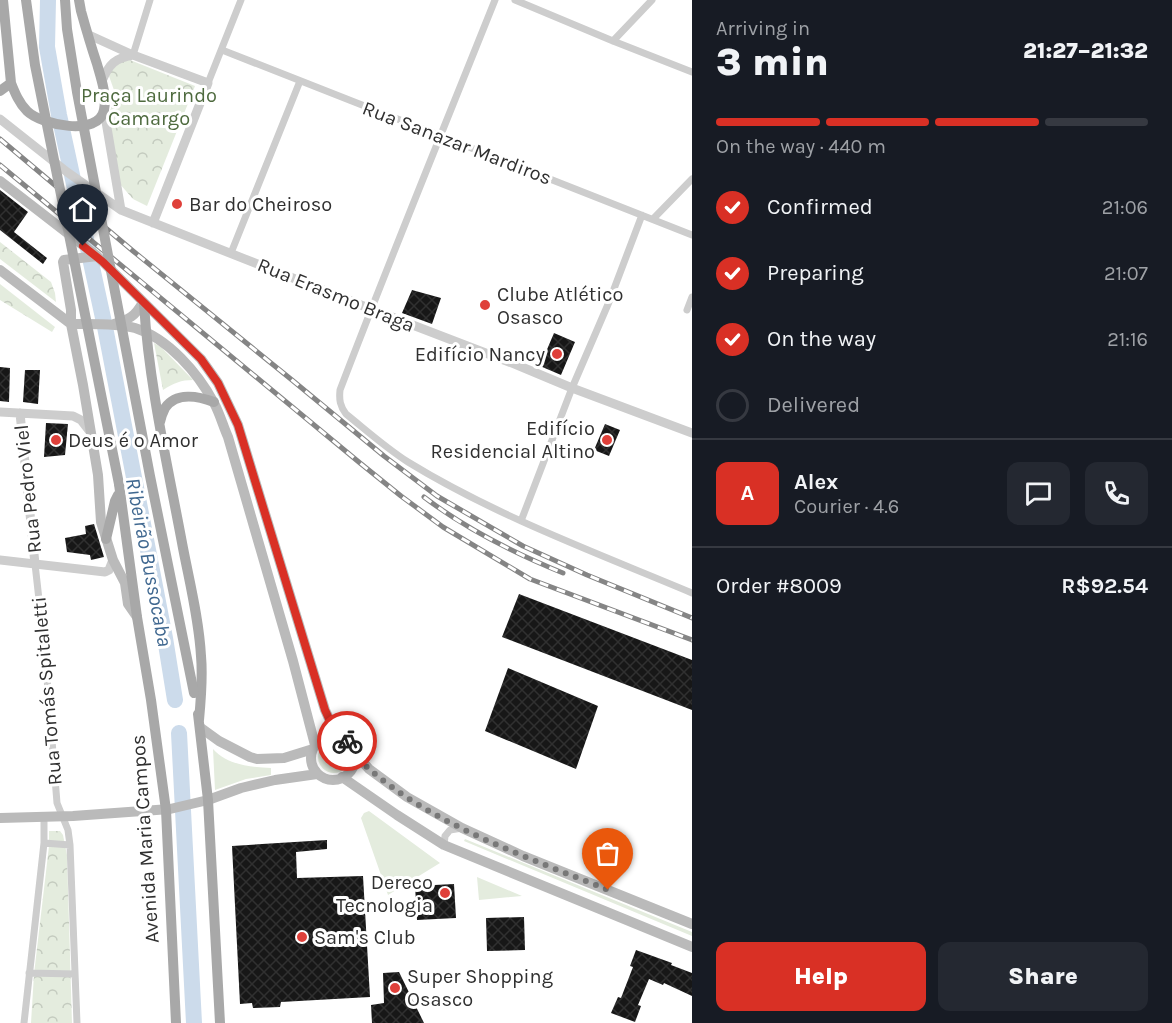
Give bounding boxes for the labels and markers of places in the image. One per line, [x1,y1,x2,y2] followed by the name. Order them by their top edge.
[57,184,108,246] pin
[189,193,332,216] place label: Bar do Cheiroso
[170,197,184,211] marker: Bar do Cheiroso
[497,283,623,329] place label: Clube Atlético Osasco
[478,298,492,312] marker: Clube Atlético Osasco
[415,343,545,366] place label: Edifício Nancy
[550,347,564,361] marker: Edifício Nancy
[431,417,595,463] place label: Edifício Residencial Altino
[68,429,199,452] place label: Deus é o Amor
[49,433,63,447] marker: Deus é o Amor
[600,433,614,447] marker: Edifício Residencial Altino
[582,828,633,890] pin
[336,871,433,917] place label: Dereco Tecnologia
[438,886,452,900] marker: Dereco Tecnologia
[314,926,416,949] place label: Sam's Club
[295,930,309,944] marker: Sam's Club
[407,965,553,1011] place label: Super Shopping Osasco
[388,981,402,995] marker: Super Shopping Osasco

